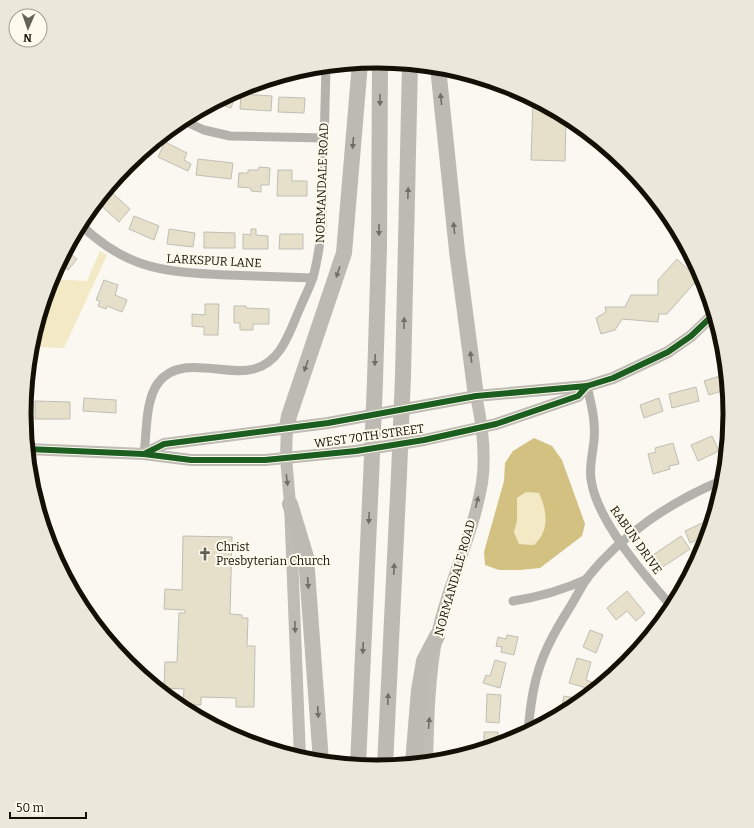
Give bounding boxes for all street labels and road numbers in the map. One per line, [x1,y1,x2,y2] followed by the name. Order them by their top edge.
[313,123,331,243] street label: NORMANDALE ROAD
[166,252,262,270] street label: LARKSPUR LANE
[313,421,425,451] street label: WEST 70TH STREET
[607,503,665,577] street label: RABUN DRIVE
[432,518,478,638] street label: NORMANDALE ROAD

